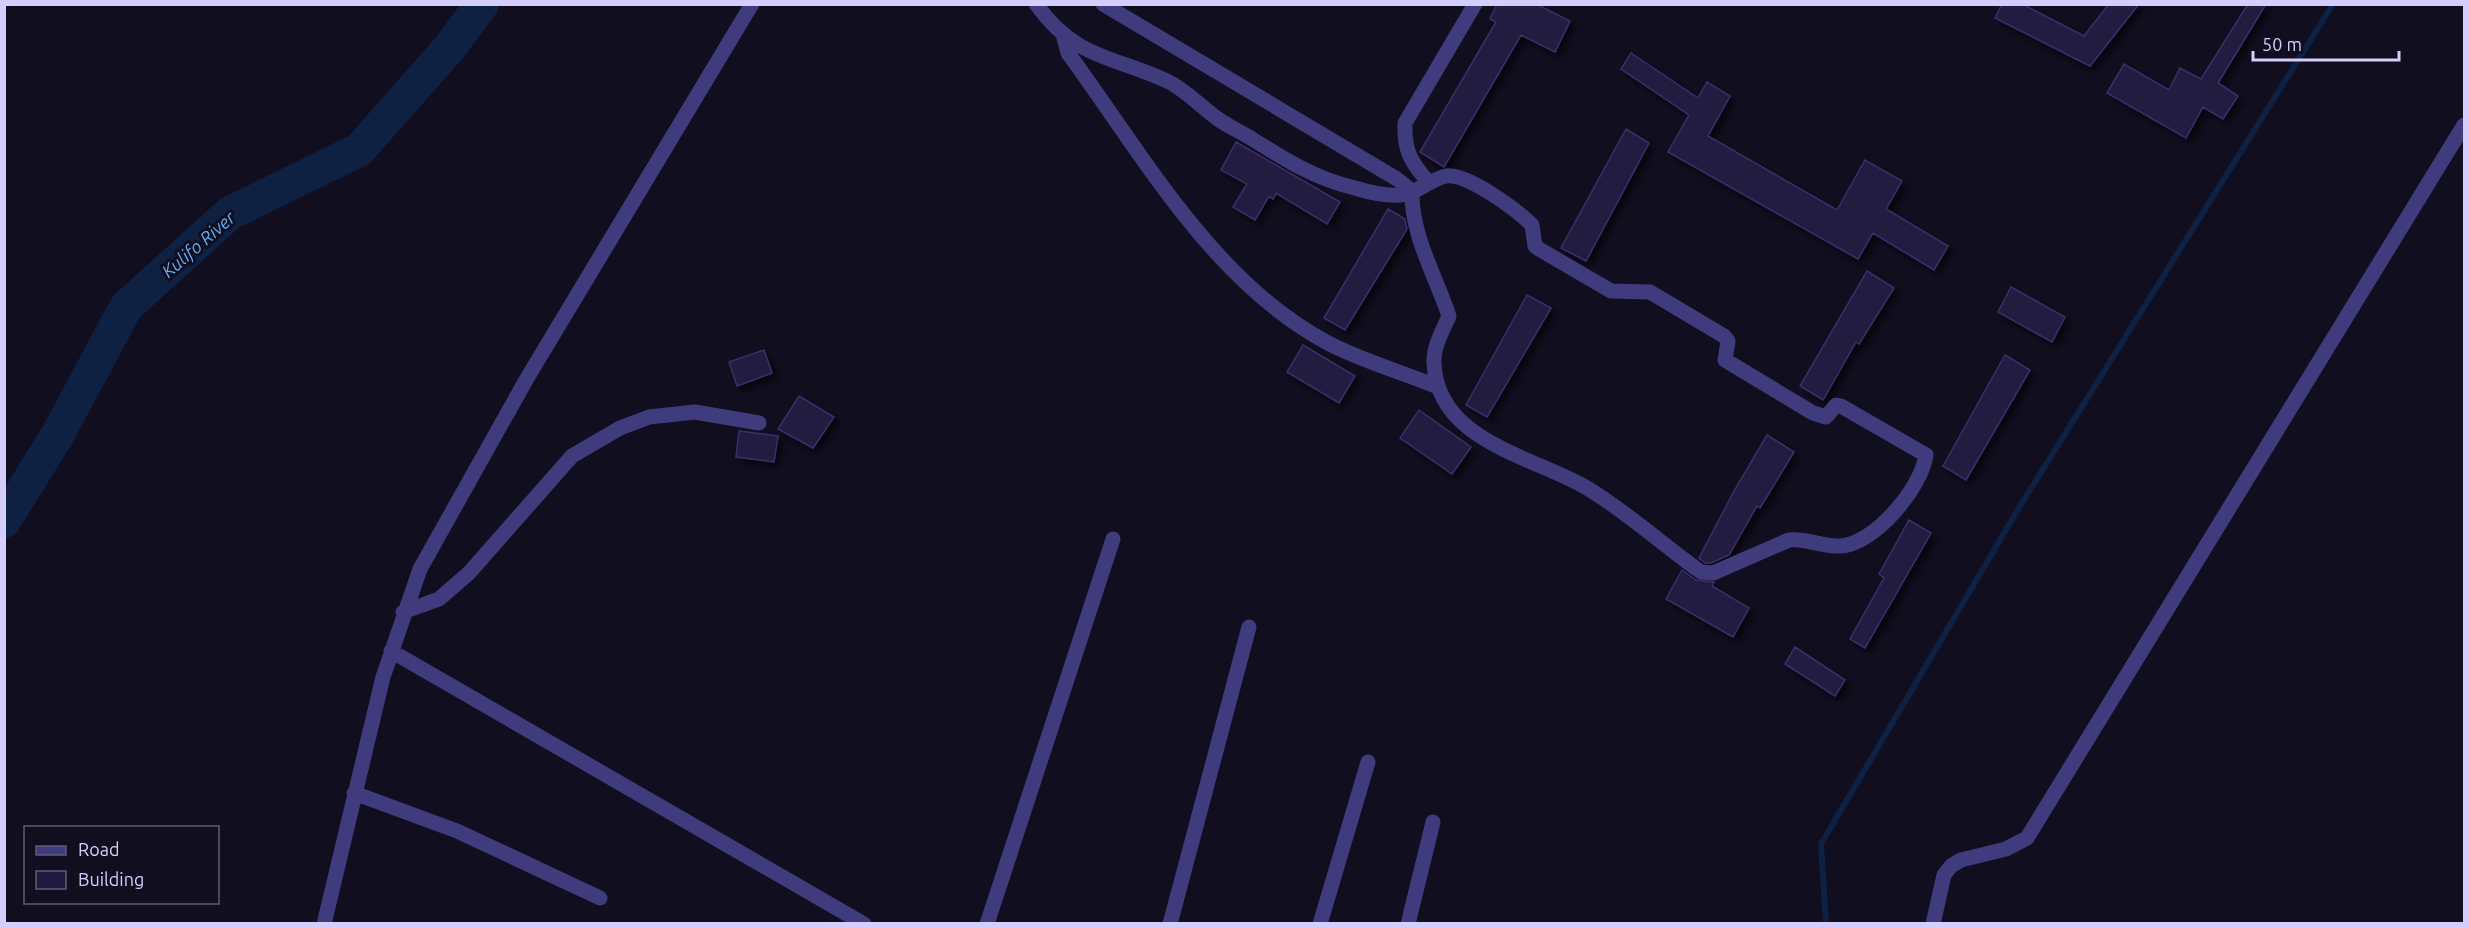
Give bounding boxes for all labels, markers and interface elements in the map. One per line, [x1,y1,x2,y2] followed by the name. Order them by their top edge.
[2253,24,2398,62] scale bar
[2262,34,2302,54] text: 50 m
[157,206,240,282] water label: Kulifo River
[24,826,219,904] legend
[78,839,120,859] text: Road
[78,869,144,889] text: Building

